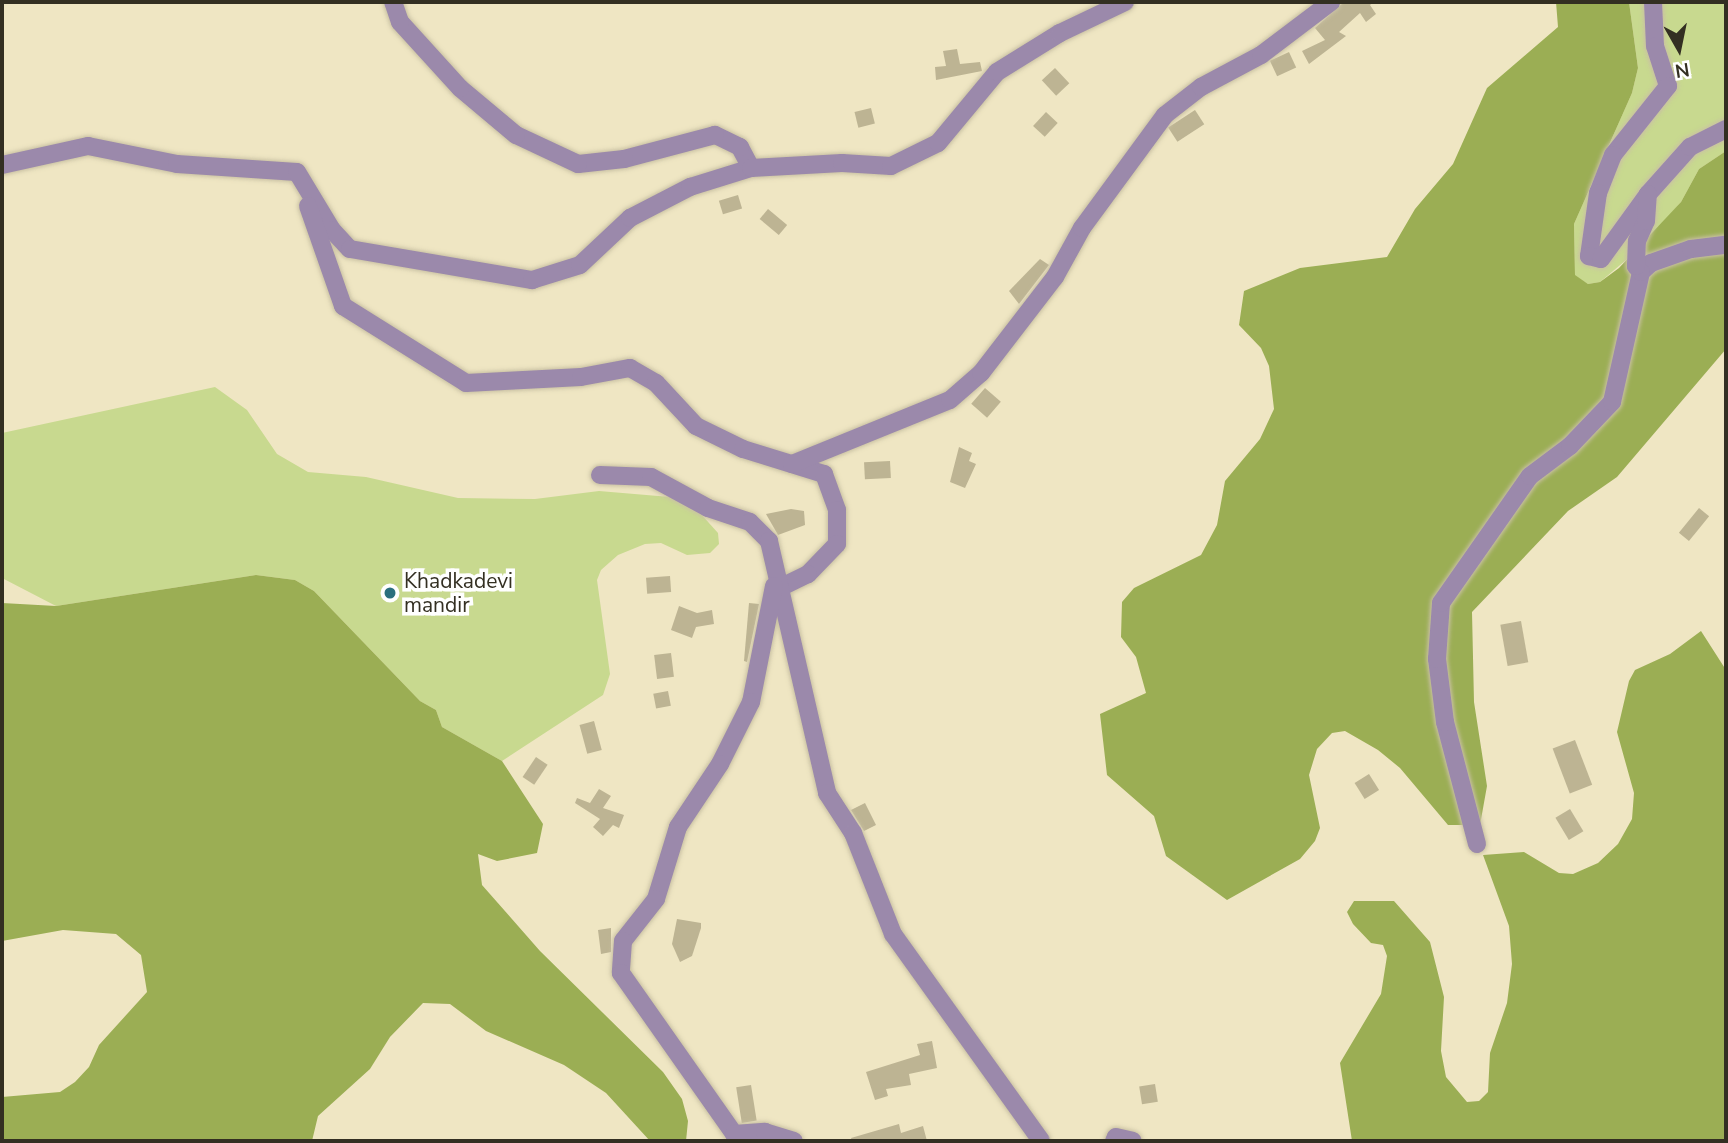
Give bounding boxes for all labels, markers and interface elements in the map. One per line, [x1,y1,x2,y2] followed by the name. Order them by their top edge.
[1644,14,1714,84] north arrow
[1673,56,1691,84] text: N
[404,568,513,618] place label: Khadkadevi mandir
[382,585,398,601] marker: Khadkadevi mandir

